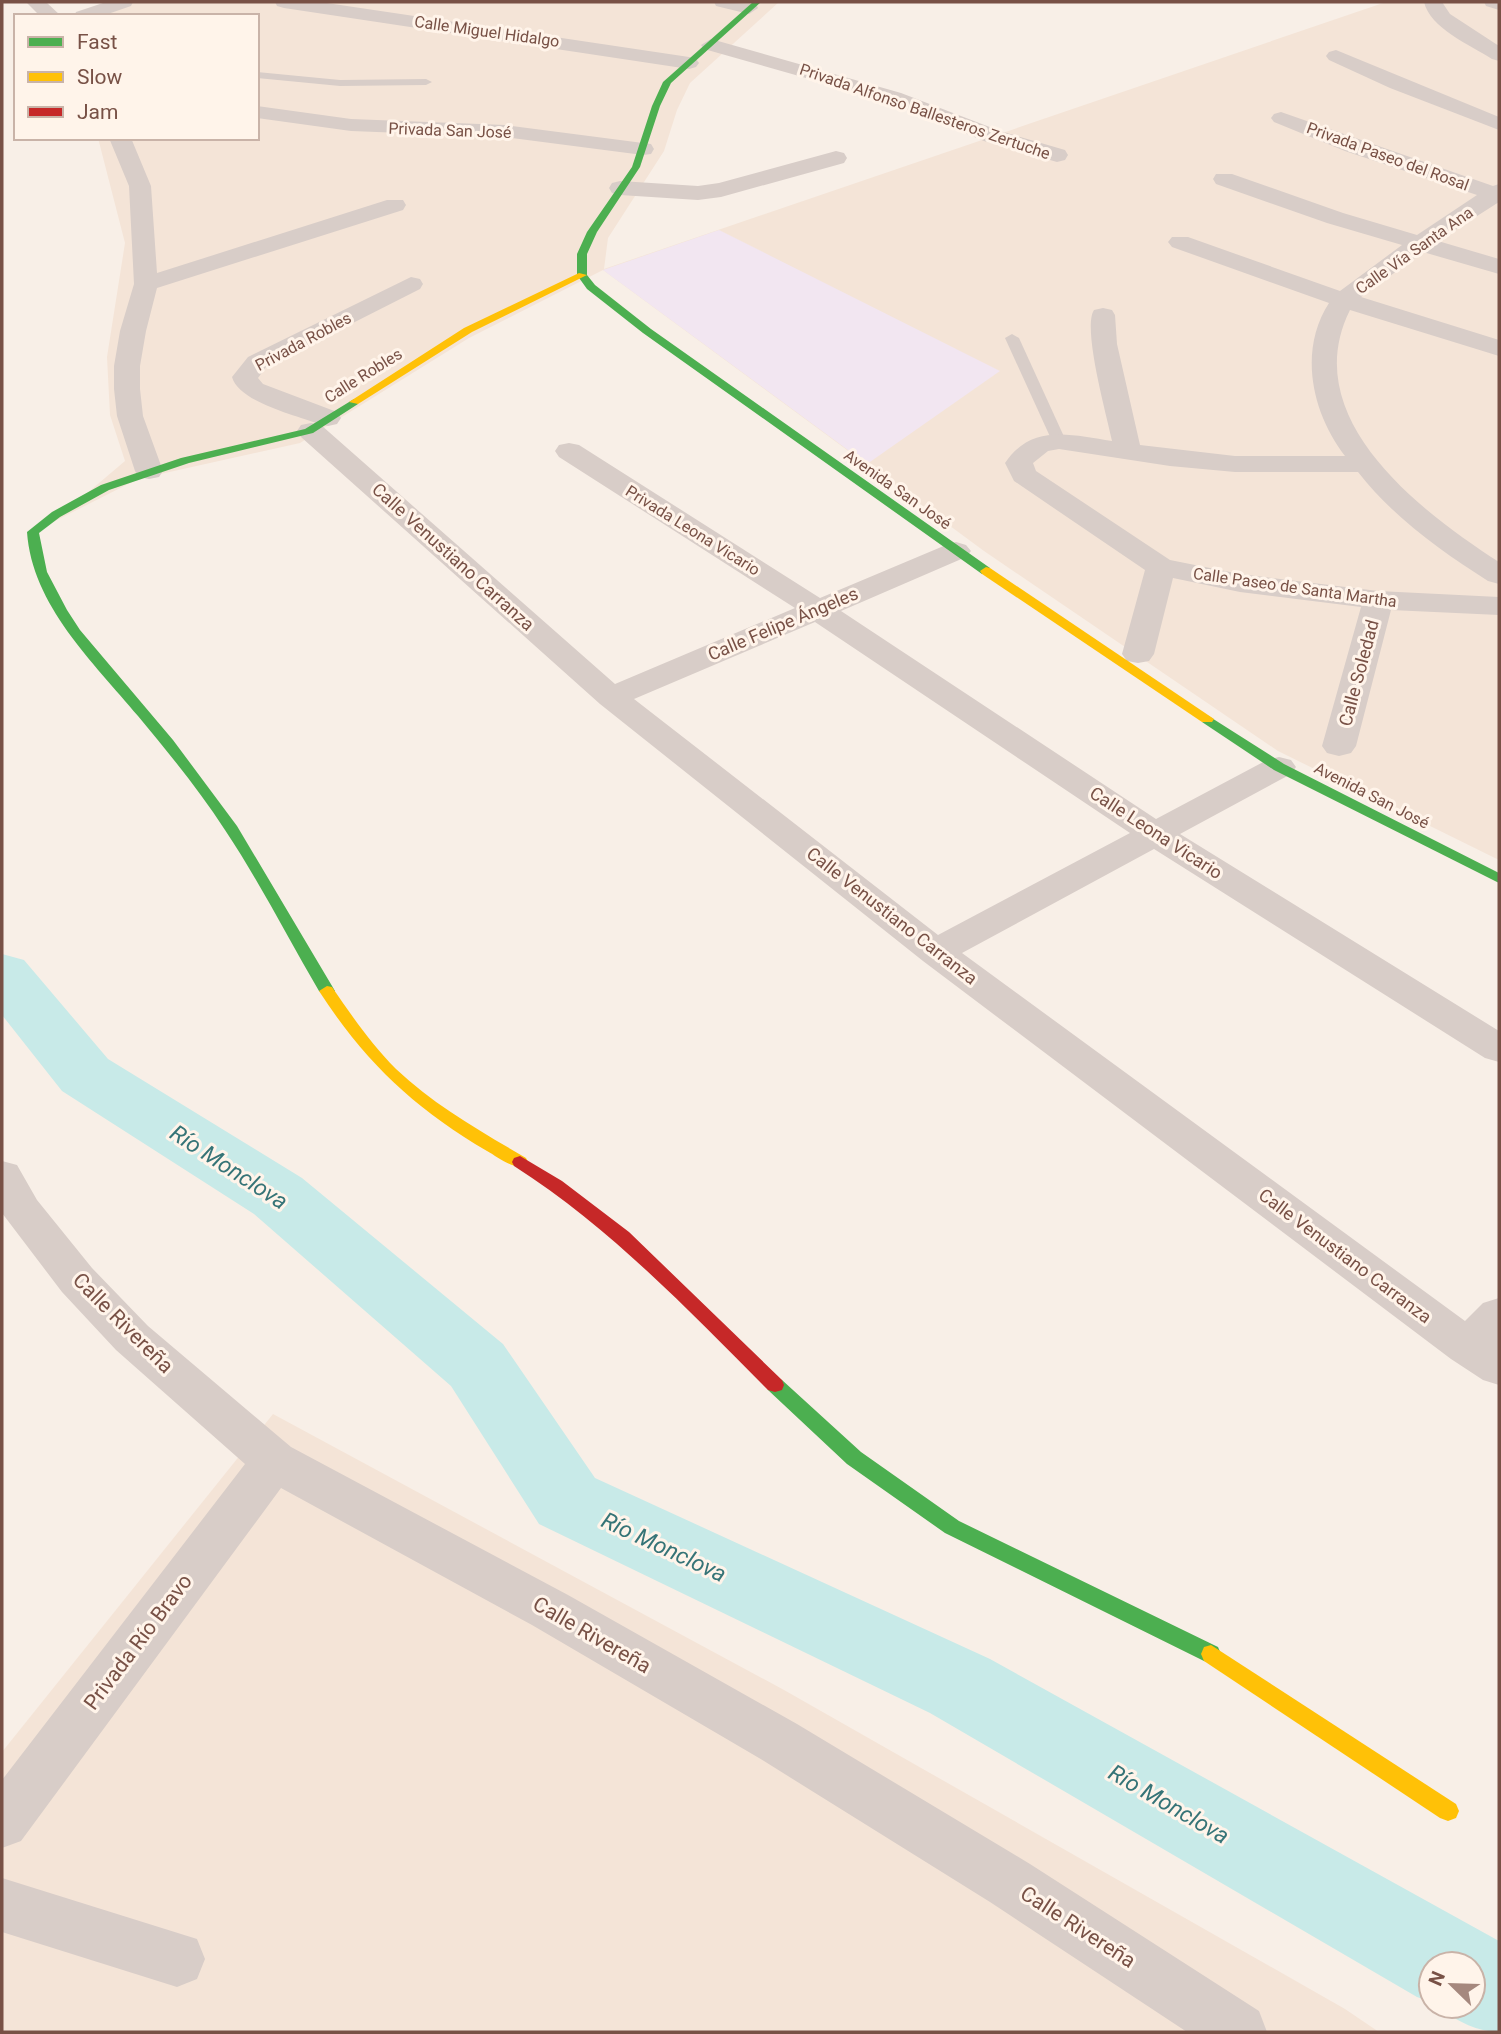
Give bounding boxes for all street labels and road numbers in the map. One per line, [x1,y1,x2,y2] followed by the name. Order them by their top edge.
[413,12,561,51] street label: Calle Miguel Hidalgo
[797,60,1053,163] street label: Privada Alfonso Ballesteros Zertuche
[1304,118,1472,195] street label: Privada Paseo del Rosal
[388,119,512,142] street label: Privada San José
[1352,203,1477,298] street label: Calle Vía Santa Ana
[252,308,355,375] street label: Privada Robles
[321,344,406,407] street label: Calle Robles
[841,445,955,533] street label: Avenida San José
[368,478,539,635] street label: Calle Venustiano Carranza
[622,481,763,579] street label: Privada Leona Vicario
[1192,564,1398,611] street label: Calle Paseo de Santa Martha
[705,582,861,665] street label: Calle Felipe Ángeles
[1334,617,1383,728] street label: Calle Soledad
[1311,758,1432,833] street label: Avenida San José
[1086,782,1226,883] street label: Calle Leona Vicario
[803,843,982,989] street label: Calle Venustiano Carranza
[1255,1184,1436,1327] street label: Calle Venustiano Carranza
[68,1268,178,1378] street label: Calle Rivereña
[79,1569,197,1715] street label: Privada Río Bravo
[529,1592,655,1678] street label: Calle Rivereña
[1016,1881,1140,1973] street label: Calle Rivereña

